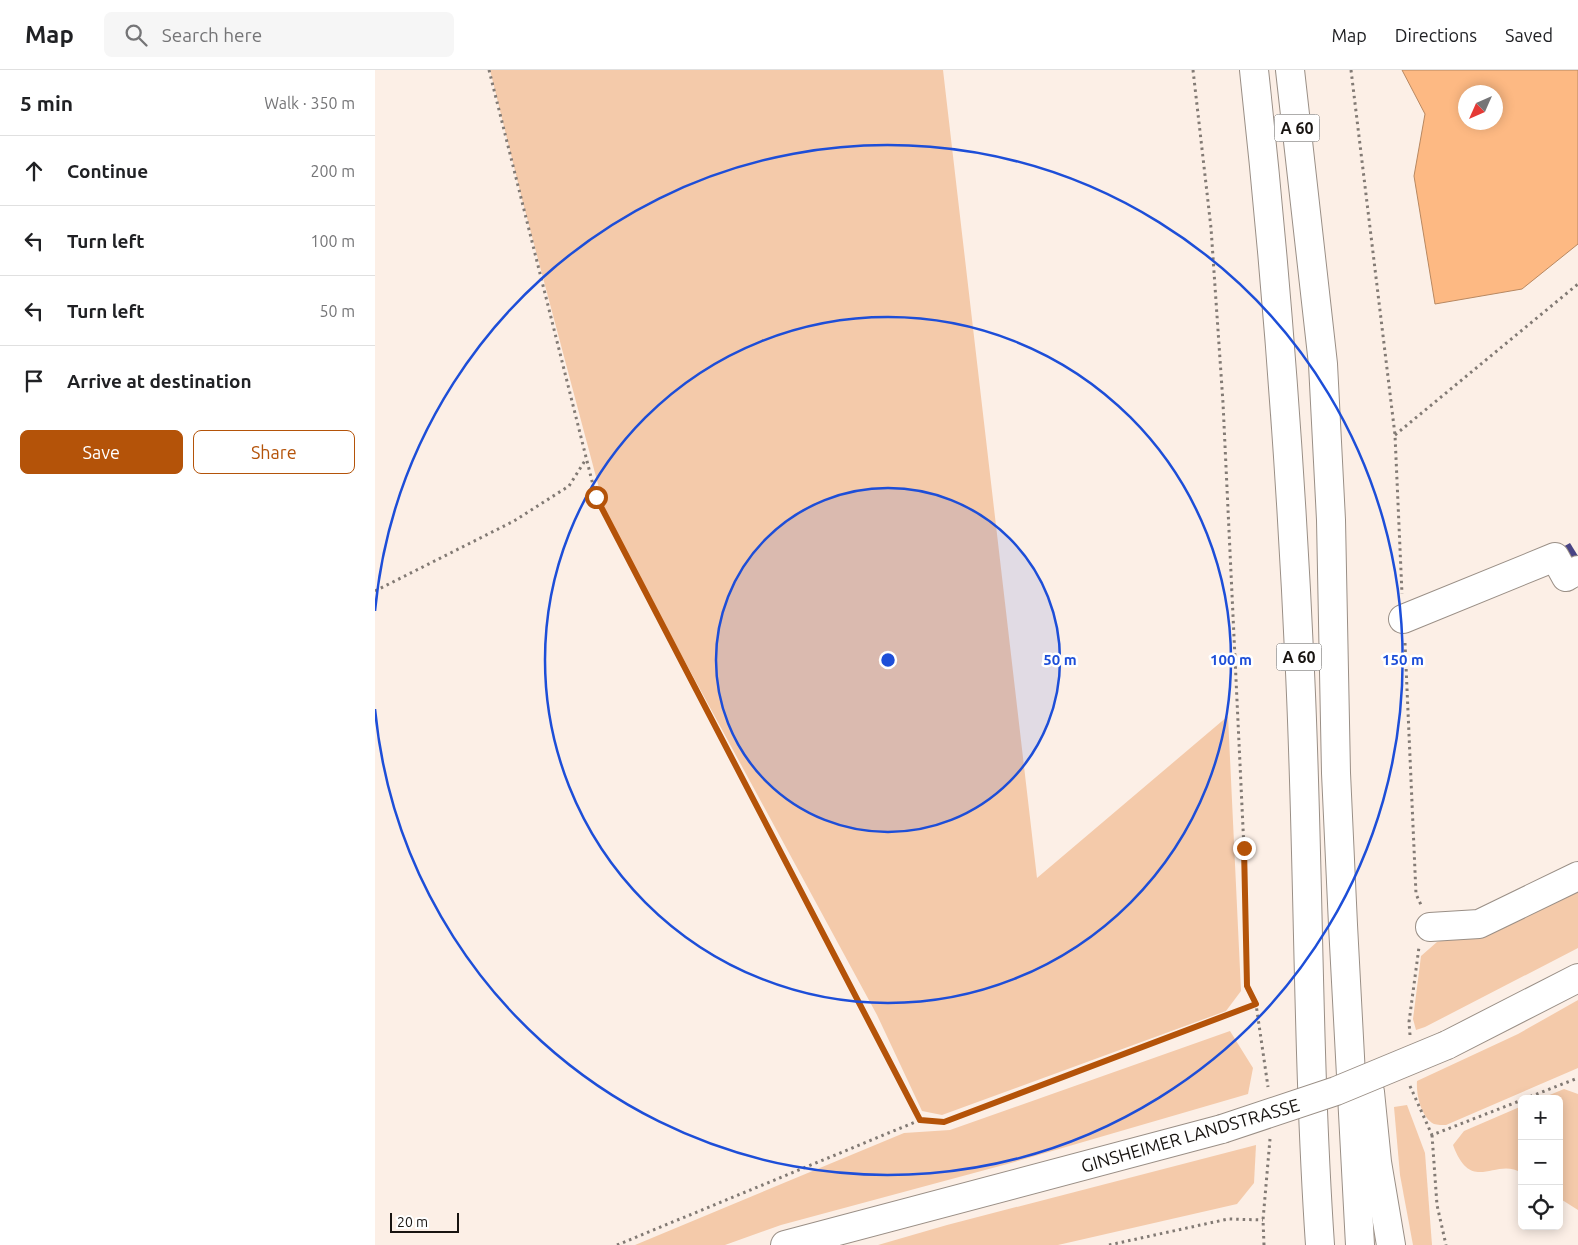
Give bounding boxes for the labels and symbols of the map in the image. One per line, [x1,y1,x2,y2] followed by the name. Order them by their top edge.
[1458,85,1503,130] north arrow
[1275,114,1319,142] road number: A 60
[585,486,608,509] route start
[1277,644,1321,670] road number: A 60
[879,651,897,669] centre of rings
[1043,651,1077,668] text: 50 m
[1210,651,1252,668] text: 100 m
[1382,651,1424,668] text: 150 m
[1233,837,1256,860] route end
[1079,1094,1301,1176] street label: GINSHEIMER LANDSTRASSE
[390,1210,459,1233] scale bar

